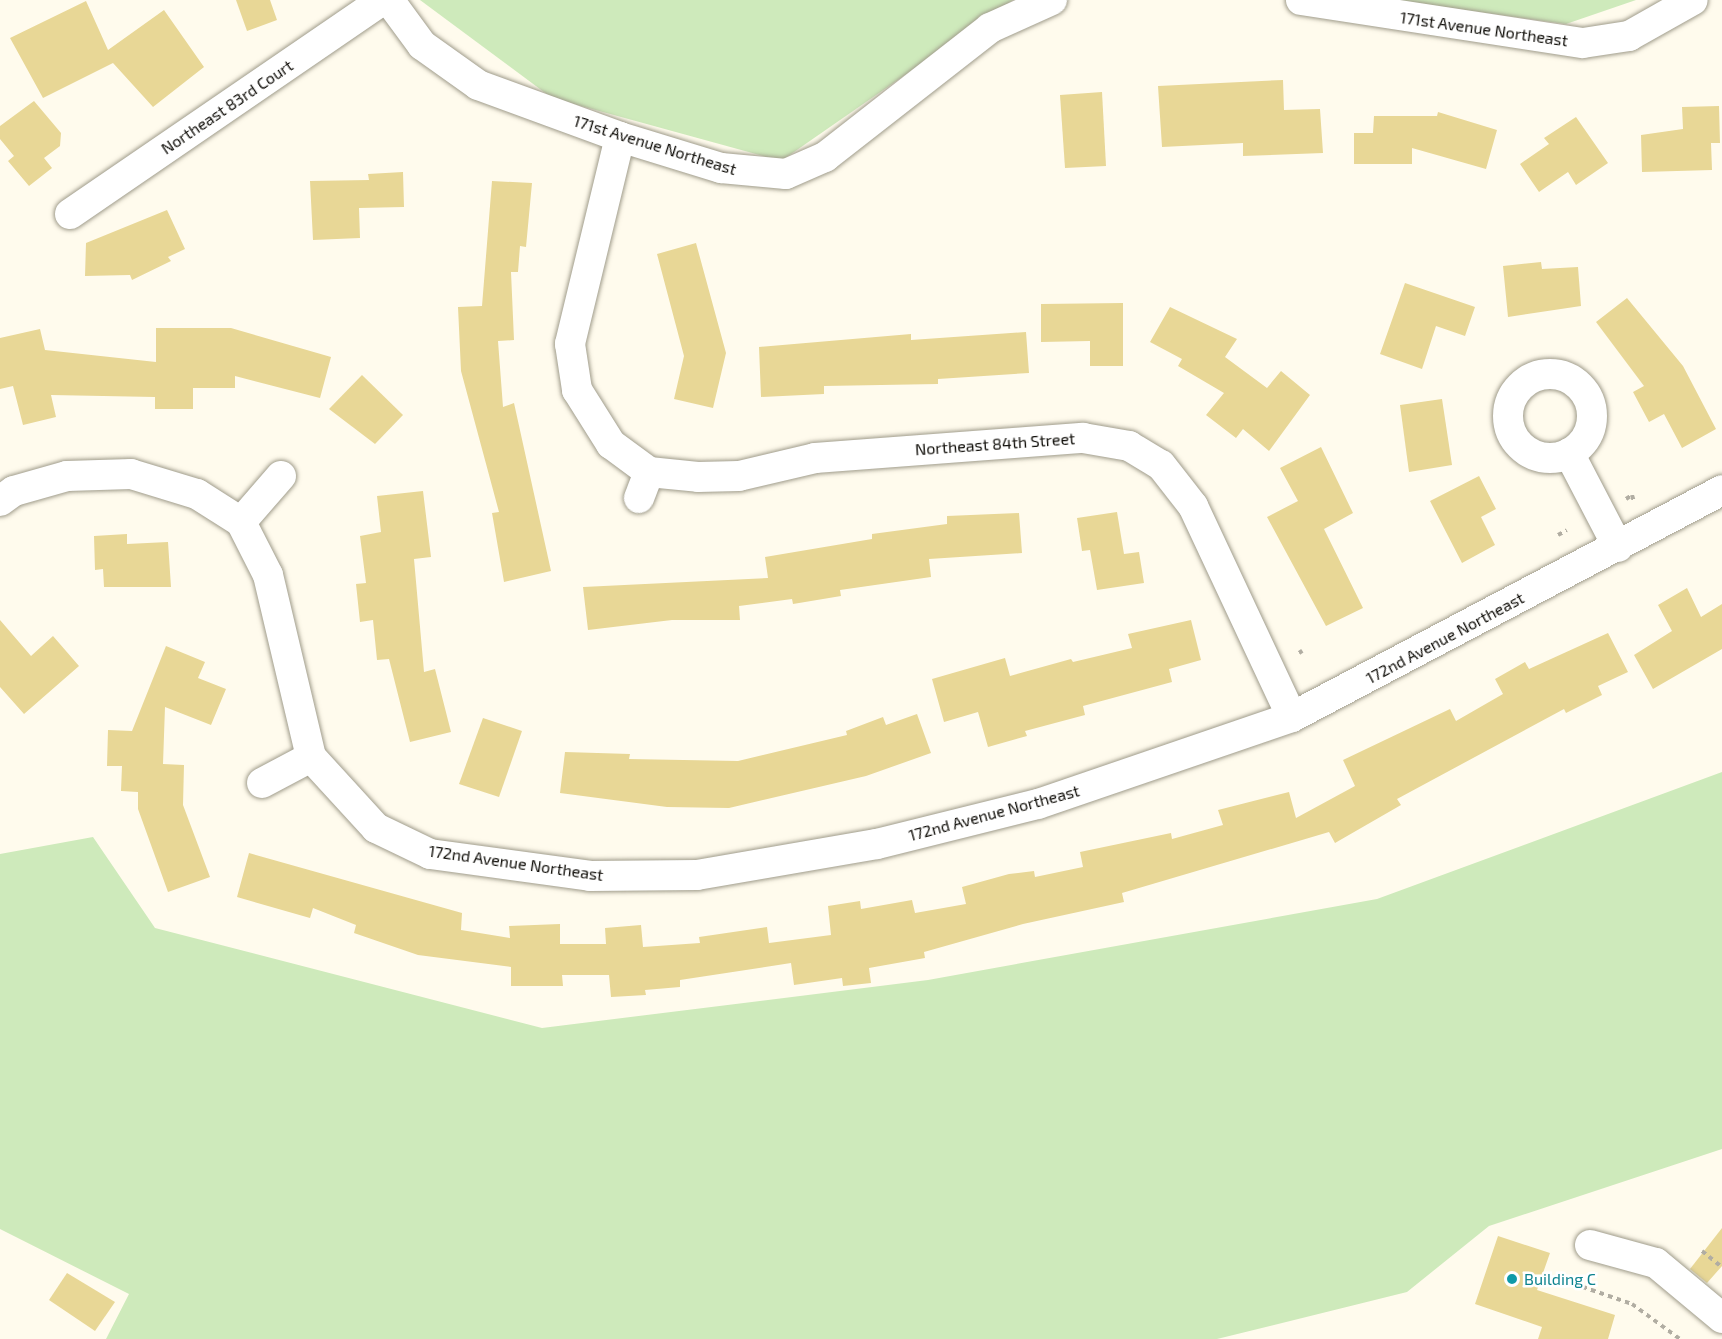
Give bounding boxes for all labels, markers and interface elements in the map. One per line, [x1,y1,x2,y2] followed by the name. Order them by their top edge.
[1399,8,1569,50] street label: 171st Avenue Northeast
[157,56,297,158] street label: Northeast 83rd Court
[571,111,739,179] street label: 171st Avenue Northeast
[914,429,1076,459] street label: Northeast 84th Street
[1363,588,1527,688] street label: 172nd Avenue Northeast
[906,781,1082,845] street label: 172nd Avenue Northeast
[427,841,605,885] street label: 172nd Avenue Northeast
[1524,1269,1596,1289] place label: Building C
[1505,1272,1519,1286] marker: Building C

